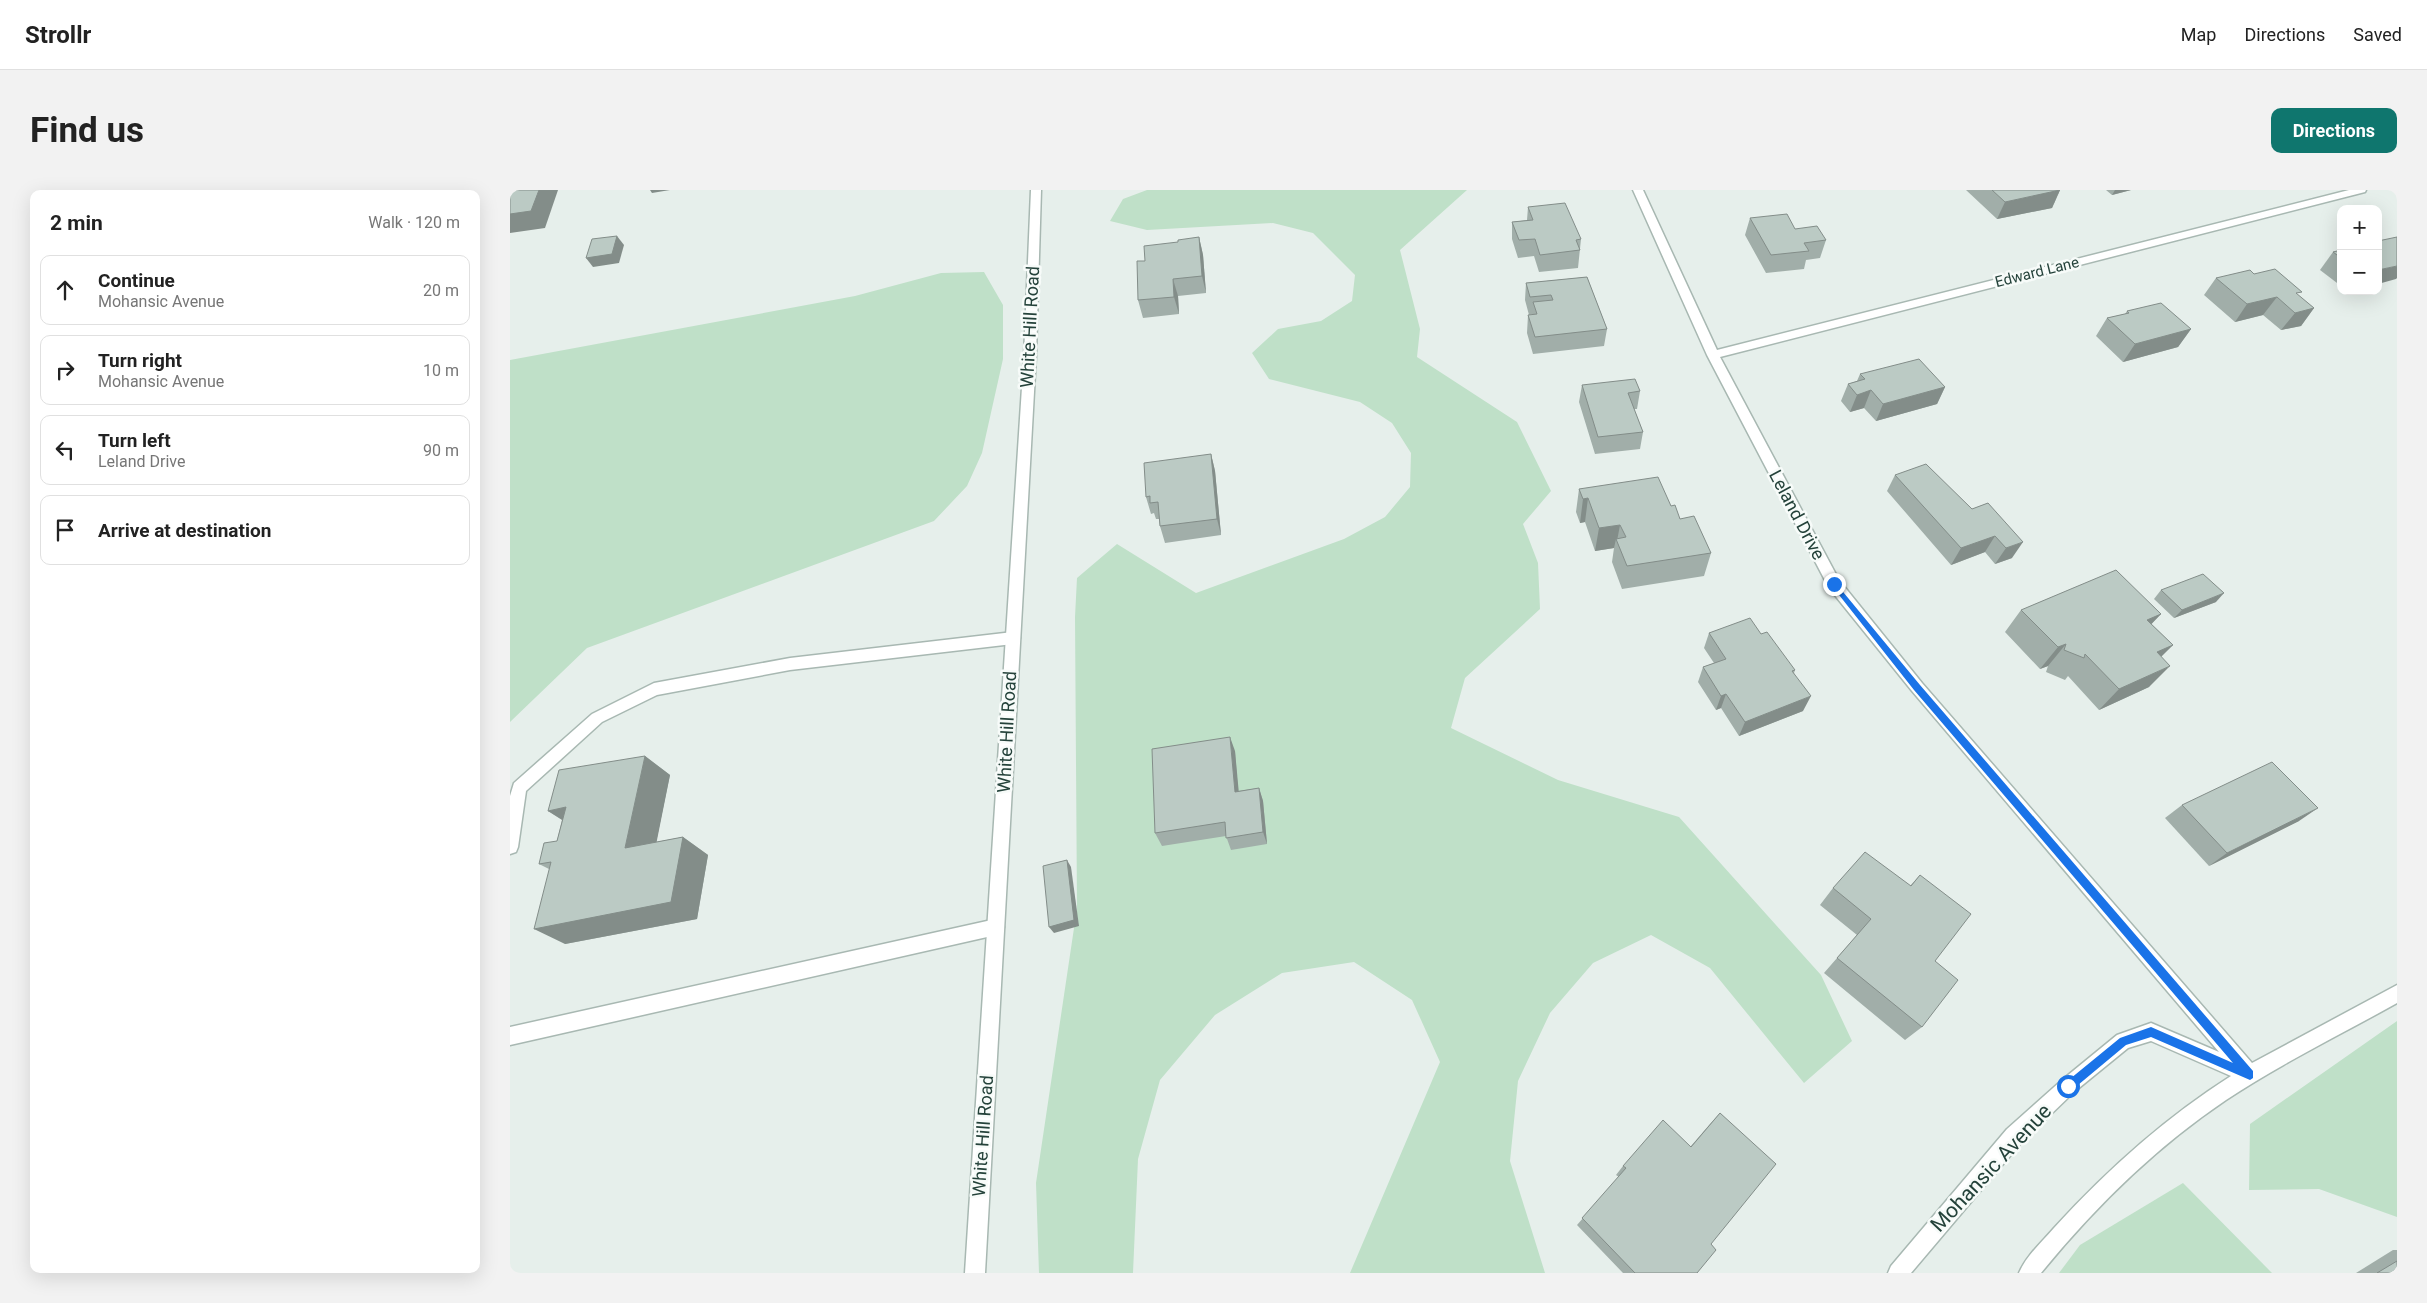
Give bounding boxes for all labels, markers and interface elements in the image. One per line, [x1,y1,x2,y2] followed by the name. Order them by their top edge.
[25,21,91,49] text: Strollr
[2181,24,2216,45] text: Map
[2244,24,2325,45] text: Directions
[2353,24,2402,45] text: Saved
[2271,108,2397,153] button: Directions
[30,110,144,151] text: Find us
[2337,205,2382,295] map controls
[2337,205,2382,250] button: +
[50,211,103,235] text: 2 min
[368,213,460,232] text: Walk · 120 m
[2337,250,2382,295] button: −
[1993,253,2081,291] street label: Edward Lane
[1016,266,1043,388] street label: White Hill Road
[98,269,175,292] text: Continue
[51,276,79,304] icon: ahead
[423,281,459,300] text: 20 m
[98,292,224,311] text: Mohansic Avenue
[98,349,182,372] text: Turn right
[51,356,79,384] icon: right
[423,361,459,380] text: 10 m
[98,372,224,391] text: Mohansic Avenue
[98,429,171,452] text: Turn left
[51,436,79,464] icon: left
[423,441,459,460] text: 90 m
[98,452,185,471] text: Leland Drive
[1765,466,1830,563] street label: Leland Drive
[51,516,79,544] icon: arrive
[98,519,271,542] text: Arrive at destination
[1823,573,1846,596] route end
[993,671,1020,793] street label: White Hill Road
[968,1074,997,1198] street label: White Hill Road
[2057,1075,2080,1098] route start
[1926,1099,2056,1237] street label: Mohansic Avenue

